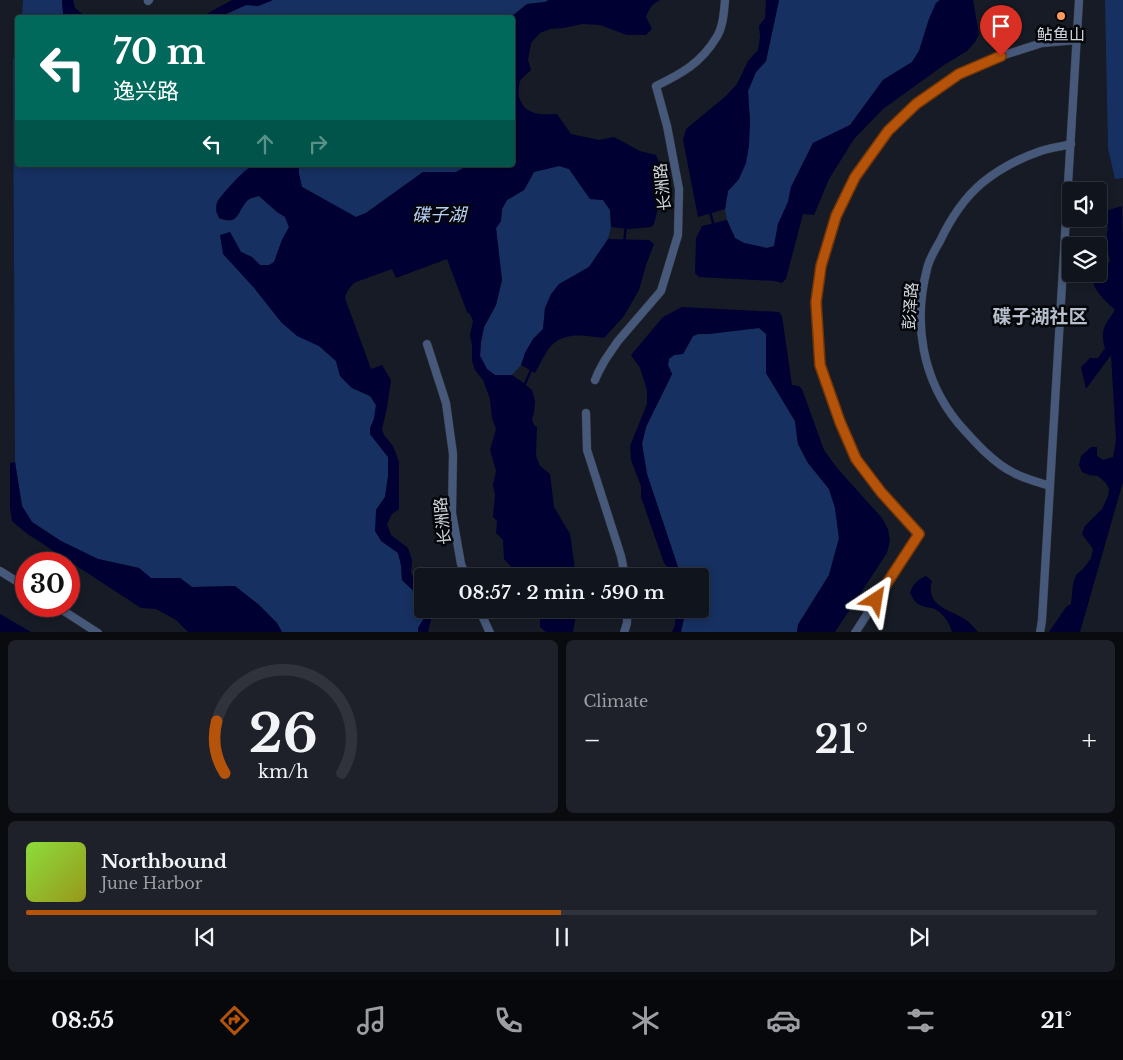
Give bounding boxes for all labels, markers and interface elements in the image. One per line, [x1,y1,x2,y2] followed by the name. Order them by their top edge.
[980,5,1022,56] pin
[1055,10,1067,22] marker: 鲇鱼山
[987,12,1015,40] icon: arrive
[1037,24,1085,44] place label: 鲇鱼山
[113,30,206,73] text: 70 m
[30,35,95,100] icon: left
[113,78,179,105] text: 逸兴路
[198,130,226,158] icon: left
[251,130,279,158] icon: ahead
[304,130,332,158] icon: right
[650,162,674,212] street label: 长洲路
[1062,182,1107,282] map controls
[1062,182,1107,227] button: sound
[412,204,469,226] water label: 碟子湖
[1062,237,1107,282] button: layers
[898,281,922,331] street label: 彭泽路
[992,305,1088,328] district label: 碟子湖社区
[430,496,454,546] street label: 长洲路
[15,552,80,617] speed limit sign: 30
[849,573,901,625] position arrow
[458,581,665,604] text: 08:57 · 2 min · 590 m
[584,691,648,711] text: Climate
[248,702,317,766] text: 26
[815,716,868,763] text: 21°
[584,723,601,758] text: −
[1082,723,1097,758] text: +
[257,761,308,783] text: km/h
[101,850,227,873] text: Northbound
[101,873,202,893] text: June Harbor
[191,923,219,951] icon: previous
[548,923,576,951] icon: pause
[905,923,933,951] icon: next
[217,1003,252,1038] icon: directions
[354,1003,389,1038] icon: music
[491,1003,526,1038] icon: phone
[628,1003,663,1038] icon: climate
[766,1003,801,1038] icon: car
[903,1003,938,1038] icon: filters
[51,1007,114,1034] text: 08:55
[1040,1007,1072,1034] text: 21°

